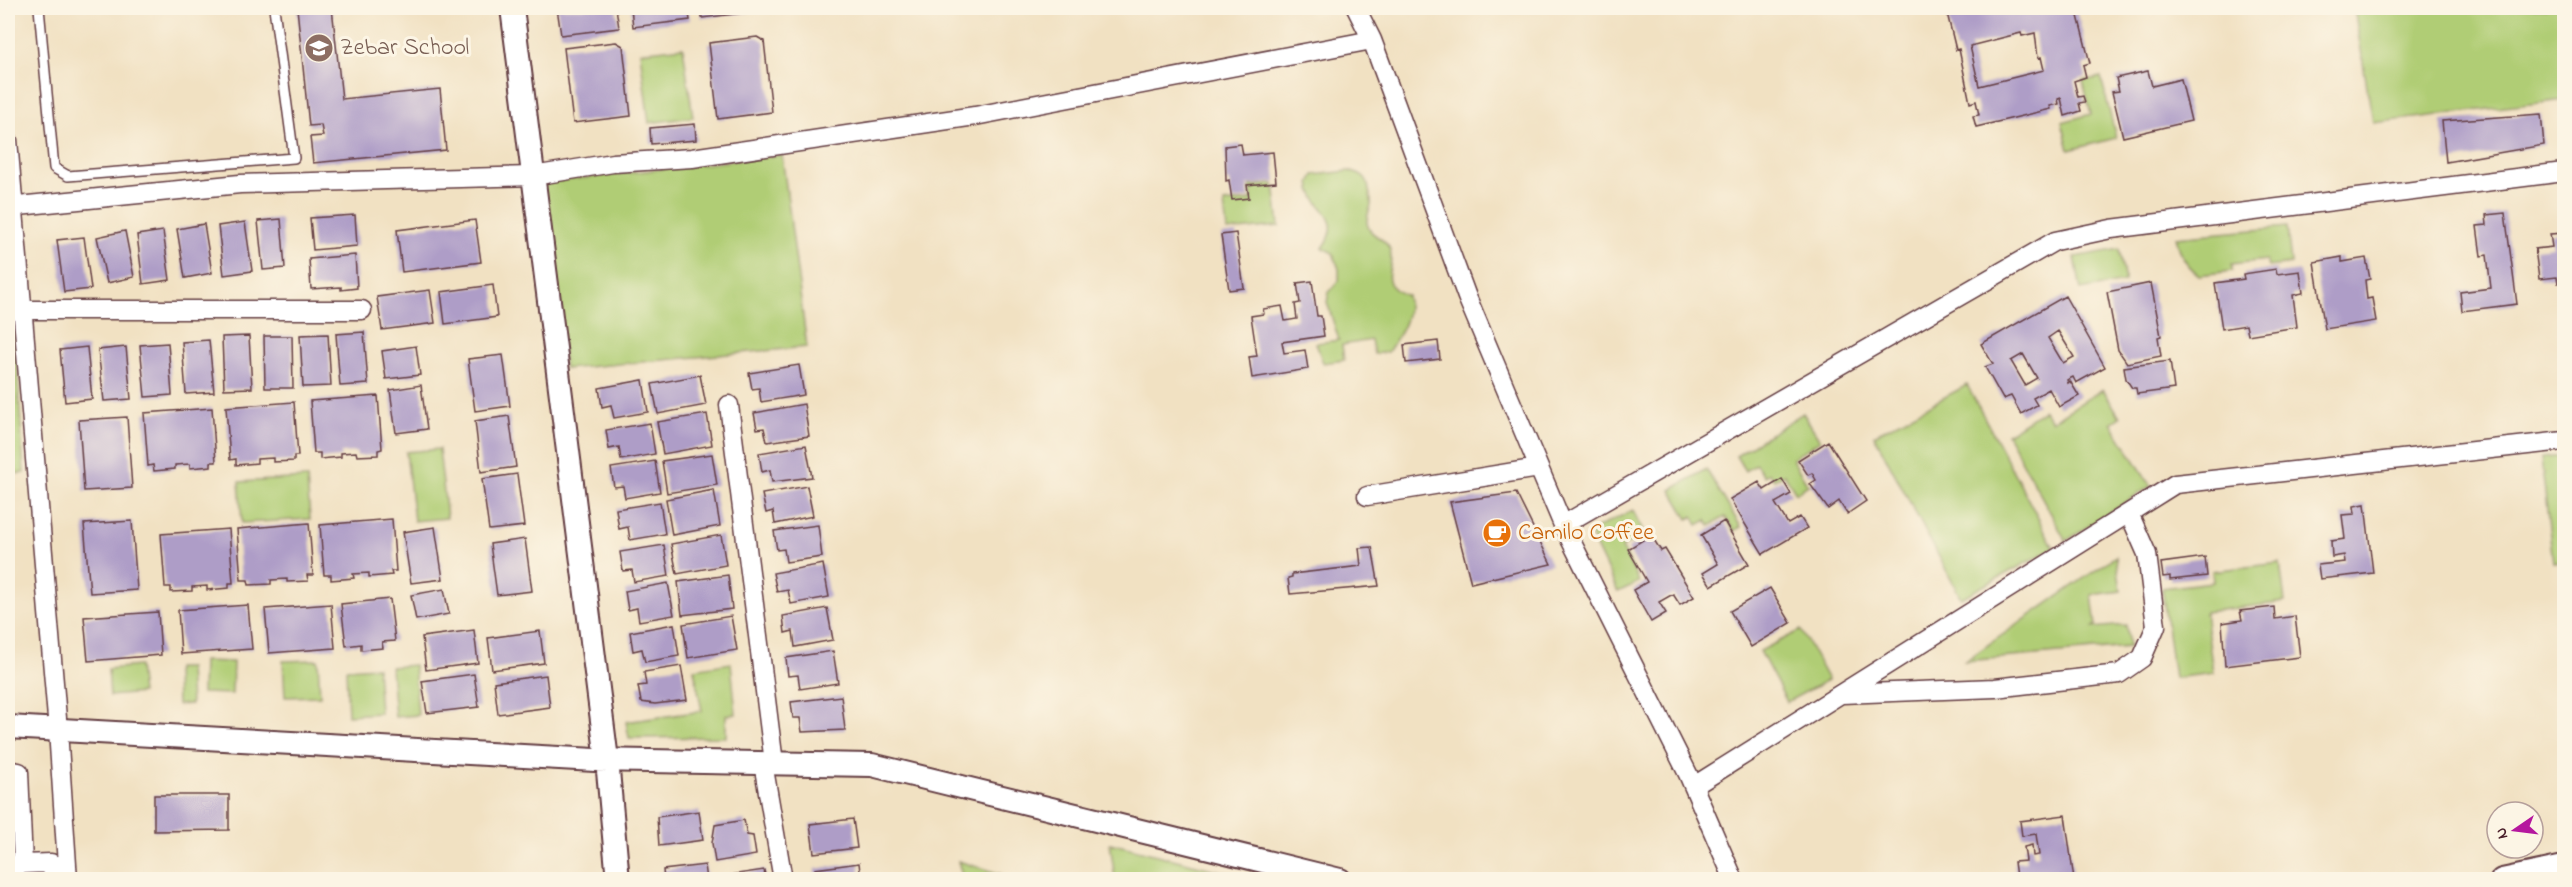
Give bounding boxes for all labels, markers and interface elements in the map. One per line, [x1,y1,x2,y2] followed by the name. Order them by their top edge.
[340,31,469,66] place label: Zebar School
[303,32,335,64] school or university icon: Zebar School
[1518,516,1654,551] place label: Camilo Coffee
[1481,517,1513,549] cafe icon: Camilo Coffee
[2485,800,2545,860] north arrow
[2489,825,2515,841] text: N

